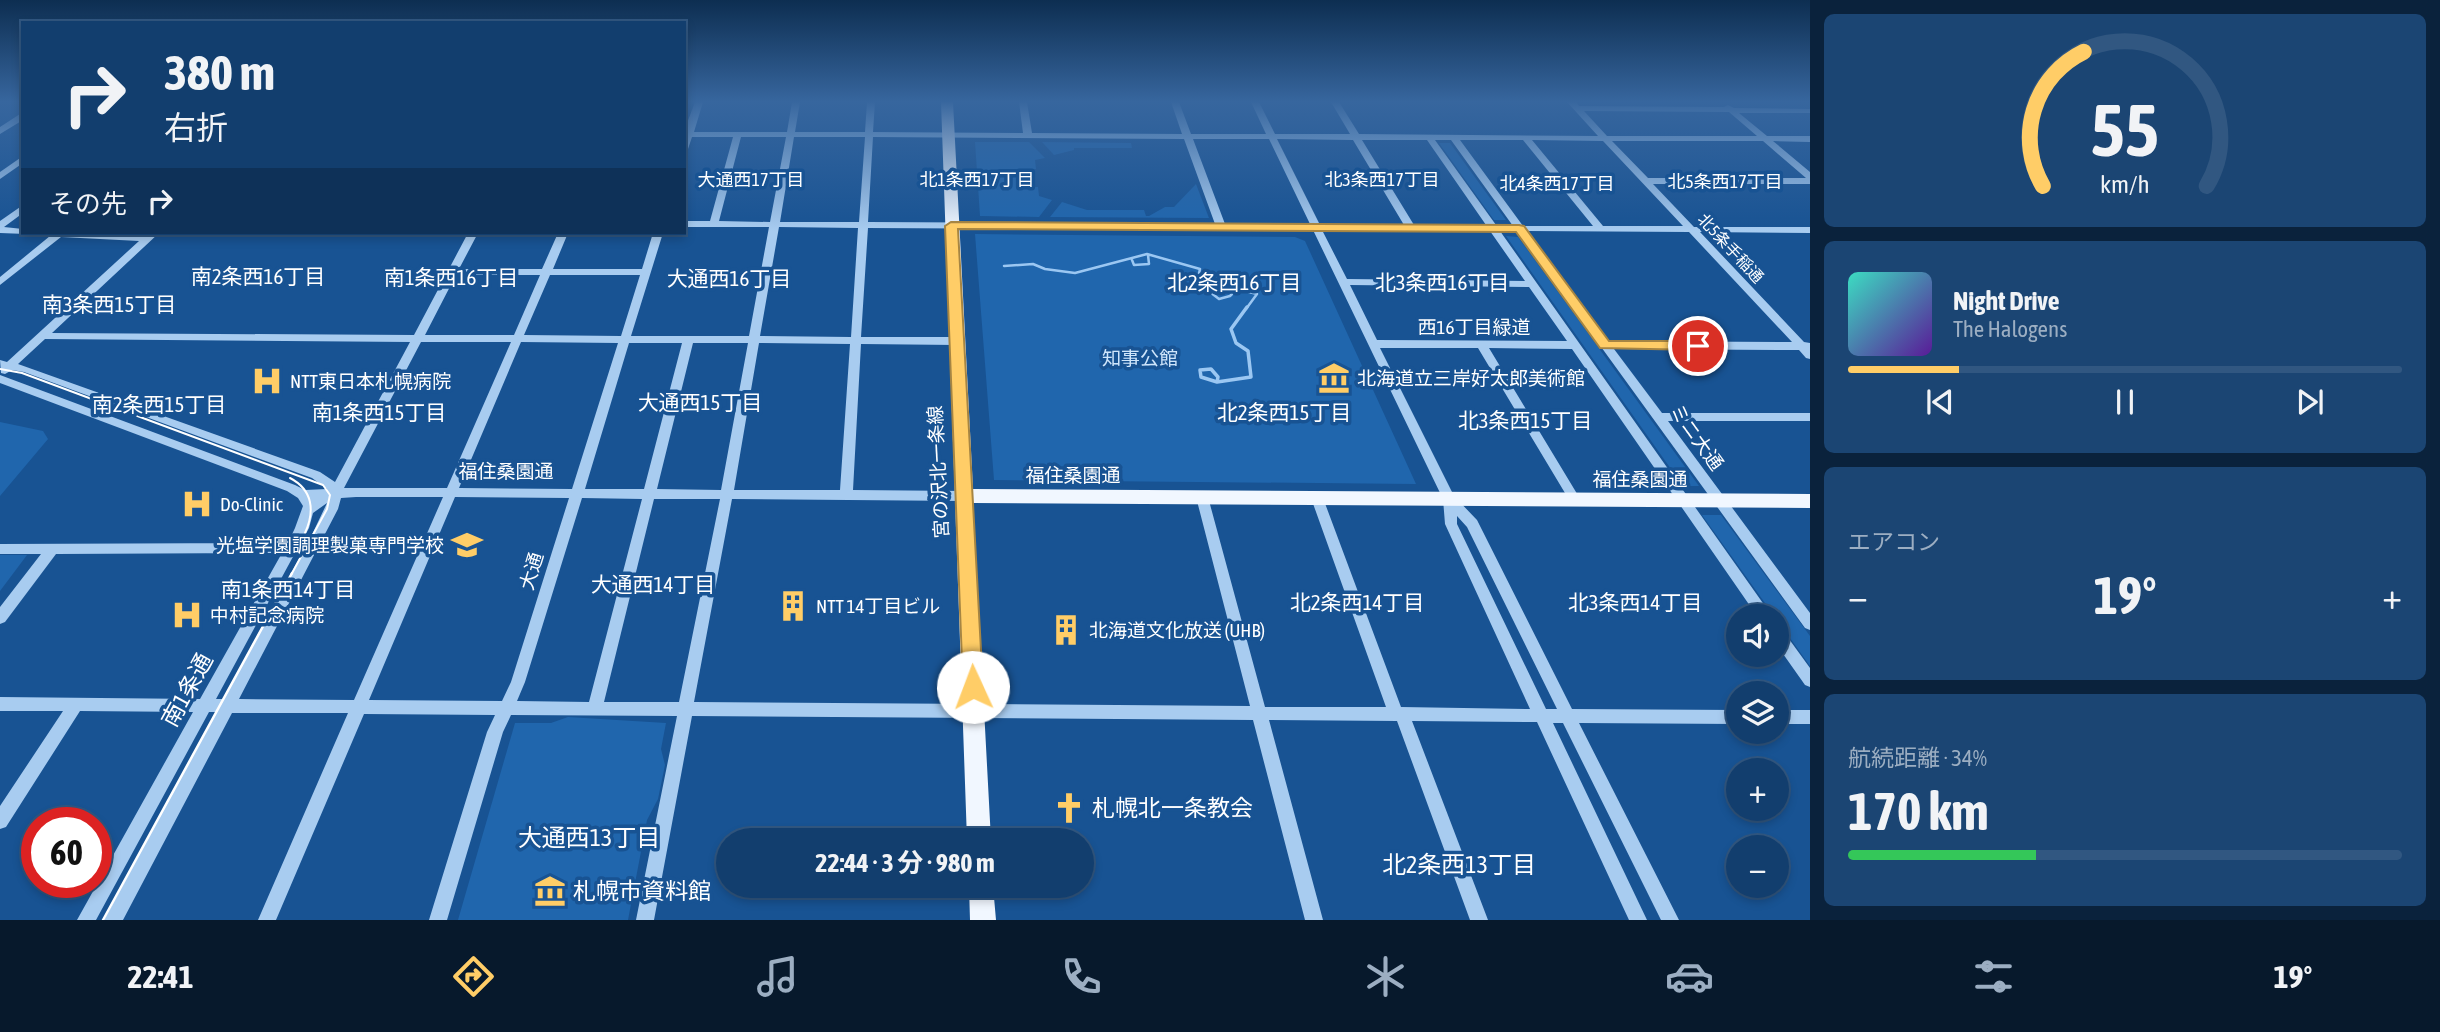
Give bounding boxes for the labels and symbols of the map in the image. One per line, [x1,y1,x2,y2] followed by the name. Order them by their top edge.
[698,169,804,190] district label: 大通西17丁目
[919,169,1035,190] district label: 北1条西17丁目
[1324,169,1440,190] district label: 北3条西17丁目
[1667,171,1783,192] district label: 北5条西17丁目
[1499,173,1615,194] district label: 北4条西17丁目
[1695,210,1767,286] street label: 北5条手稲通
[191,264,325,288] district label: 南2条西16丁目
[384,265,518,289] district label: 南1条西16丁目
[667,266,791,290] district label: 大通西16丁目
[1167,270,1301,294] district label: 北2条西16丁目
[1375,270,1509,294] district label: 北3条西16丁目
[42,292,176,316] district label: 南3条西15丁目
[1418,316,1530,338] street label: 西16丁目緑道
[1668,316,1728,376] pin
[1102,347,1178,369] park label: 知事公館
[1317,361,1351,395] museum icon: 北海道立三岸好太郎美術館
[250,364,284,398] hospital icon: NTT東日本札幌病院
[1357,367,1585,389] place label: 北海道立三岸好太郎美術館
[290,370,451,392] place label: NTT東日本札幌病院
[638,390,762,414] district label: 大通西15丁目
[92,392,226,416] district label: 南2条西15丁目
[312,400,446,424] district label: 南1条西15丁目
[1217,400,1351,424] district label: 北2条西15丁目
[1666,400,1728,474] street label: ミニ大通
[924,405,952,539] street label: 宮の沢北一条線
[1458,408,1592,432] district label: 北3条西15丁目
[458,460,554,482] street label: 福住桑園通
[1025,464,1121,486] street label: 福住桑園通
[1592,468,1688,490] street label: 福住桑園通
[180,487,214,521] hospital icon: Do-Clinic
[220,493,284,515] place label: Do-Clinic
[450,528,484,562] school or university icon: 光塩学園調理製菓専門学校
[216,534,444,556] place label: 光塩学園調理製菓専門学校
[515,550,547,592] street label: 大通
[591,572,715,596] district label: 大通西14丁目
[221,577,355,601] district label: 南1条西14丁目
[776,589,810,623] building icon: NTT 14丁目ビル
[1290,590,1424,614] district label: 北2条西14丁目
[1568,590,1702,614] district label: 北3条西14丁目
[816,595,940,617] place label: NTT 14丁目ビル
[170,598,204,632] hospital icon: 中村記念病院
[210,604,324,626] place label: 中村記念病院
[1049,613,1083,647] building icon: 北海道文化放送 (UHB)
[1089,619,1265,641] place label: 北海道文化放送 (UHB)
[156,649,218,731] street label: 南1条通
[936,650,1010,724] position arrow
[1052,791,1086,825] church icon: 札幌北一条教会
[1092,795,1253,821] place label: 札幌北一条教会
[21,807,112,898] speed limit sign: 60
[518,824,660,851] district label: 大通西13丁目
[1382,851,1536,878] district label: 北2条西13丁目
[533,874,567,908] museum icon: 札幌市資料館
[573,878,711,904] place label: 札幌市資料館

